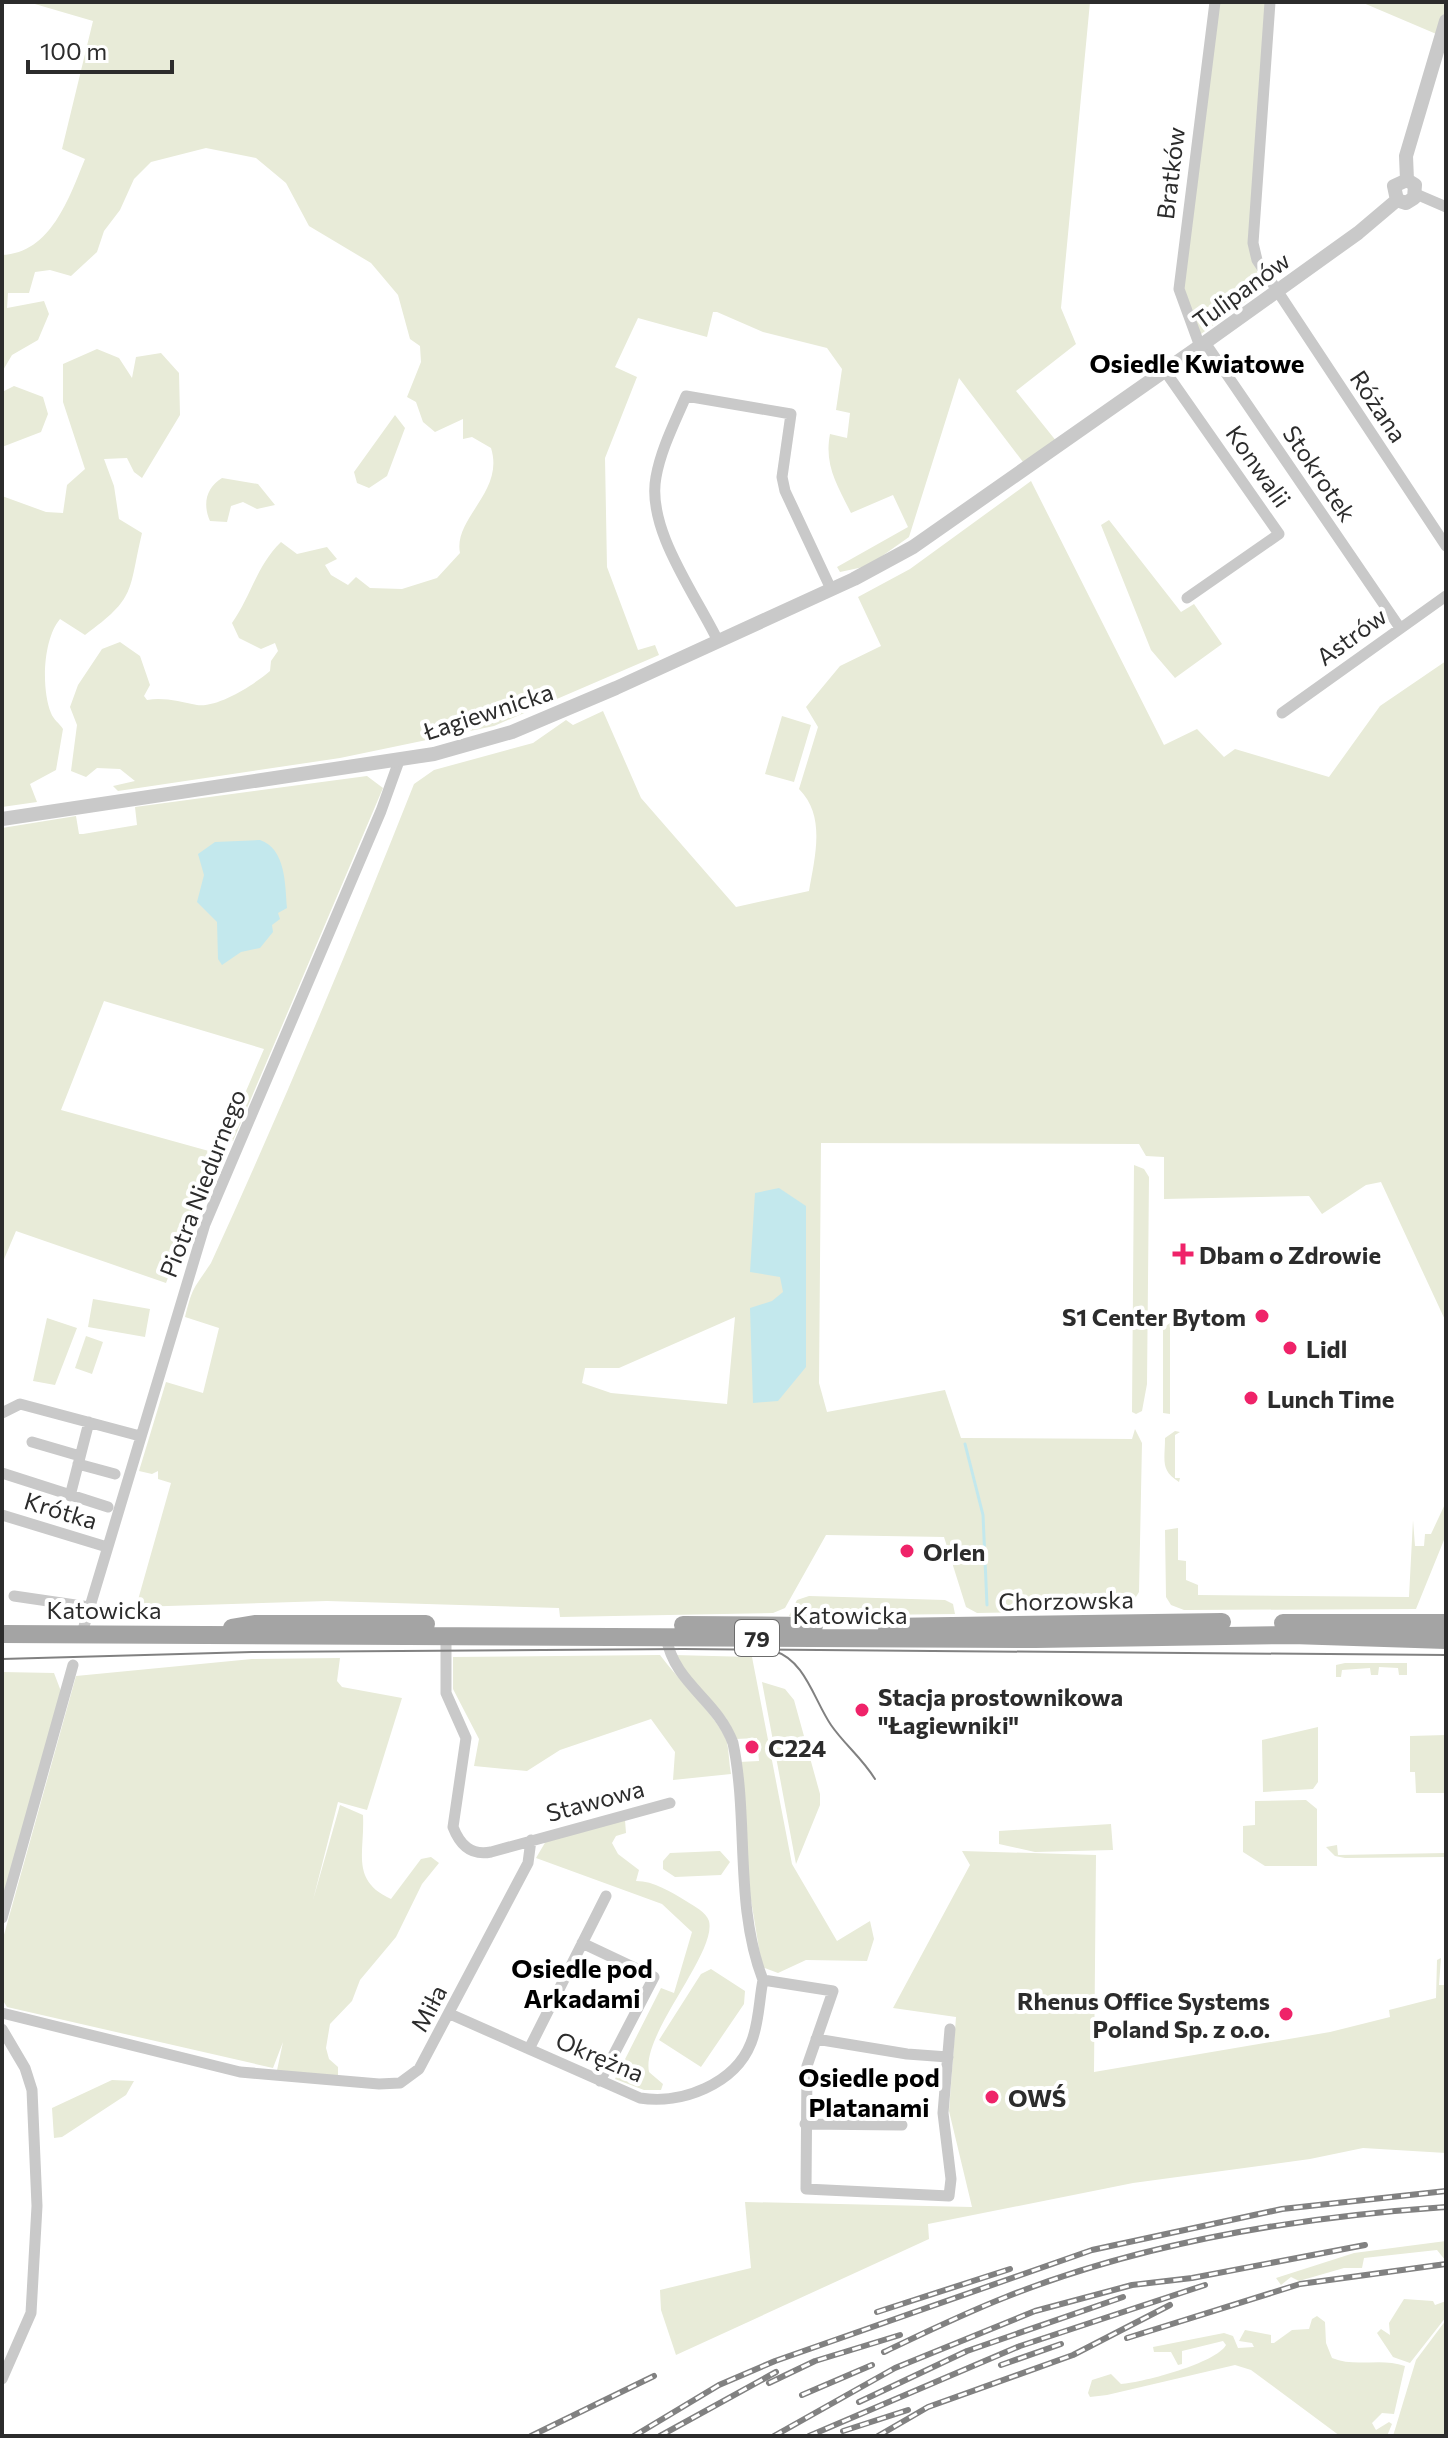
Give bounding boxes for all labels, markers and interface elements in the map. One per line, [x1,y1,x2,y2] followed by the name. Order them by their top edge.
[28,24,172,74] scale bar
[40,36,107,65] text: 100 m
[1150,125,1190,221] street label: Bratków
[1187,245,1295,335] street label: Tulipanów
[1089,347,1305,378] district label: Osiedle Kwiatowe
[1345,365,1413,447] street label: Różana
[1277,419,1363,527] street label: Stokrotek
[1220,420,1298,512] street label: Konwalii
[1310,601,1392,671] street label: Astrów
[419,676,556,746] street label: Łagiewnicka
[153,1085,251,1281] street label: Piotra Niedurnego
[1199,1240,1381,1269] place label: Dbam o Zdrowie
[1174,1245,1192,1263] marker: Dbam o Zdrowie
[1062,1302,1246,1331] place label: S1 Center Bytom
[1253,1307,1271,1325] marker: S1 Center Bytom
[1306,1334,1347,1363] place label: Lidl
[1281,1339,1299,1357] marker: Lidl
[1267,1384,1394,1413] place label: Lunch Time
[1242,1389,1260,1407] marker: Lunch Time
[21,1485,101,1535] street label: Krótka
[923,1537,986,1566] place label: Orlen
[898,1542,916,1560] marker: Orlen
[998,1584,1134,1616] street label: Chorzowska
[46,1595,162,1624] street label: Katowicka
[792,1600,908,1629] street label: Katowicka
[735,1620,779,1656] road number: 79
[878,1682,1123,1739] place label: Stacja prostownikowa "Łagiewniki"
[853,1701,871,1719] marker: Stacja prostownikowa "Łagiewniki"
[768,1733,826,1762] place label: C224
[743,1738,761,1756] marker: C224
[543,1773,647,1827] street label: Stawowa
[511,1952,653,2013] district label: Osiedle pod Arkadami
[404,1980,452,2036] street label: Miła
[1017,1986,1270,2043] place label: Rhenus Office Systems Poland Sp. z o.o.
[1277,2005,1295,2023] marker: Rhenus Office Systems Poland Sp. z o.o.
[552,2025,648,2087] street label: Okrężna
[798,2061,940,2122] district label: Osiedle pod Platanami
[1008,2083,1066,2112] place label: OWŚ
[983,2088,1001,2106] marker: OWŚ

